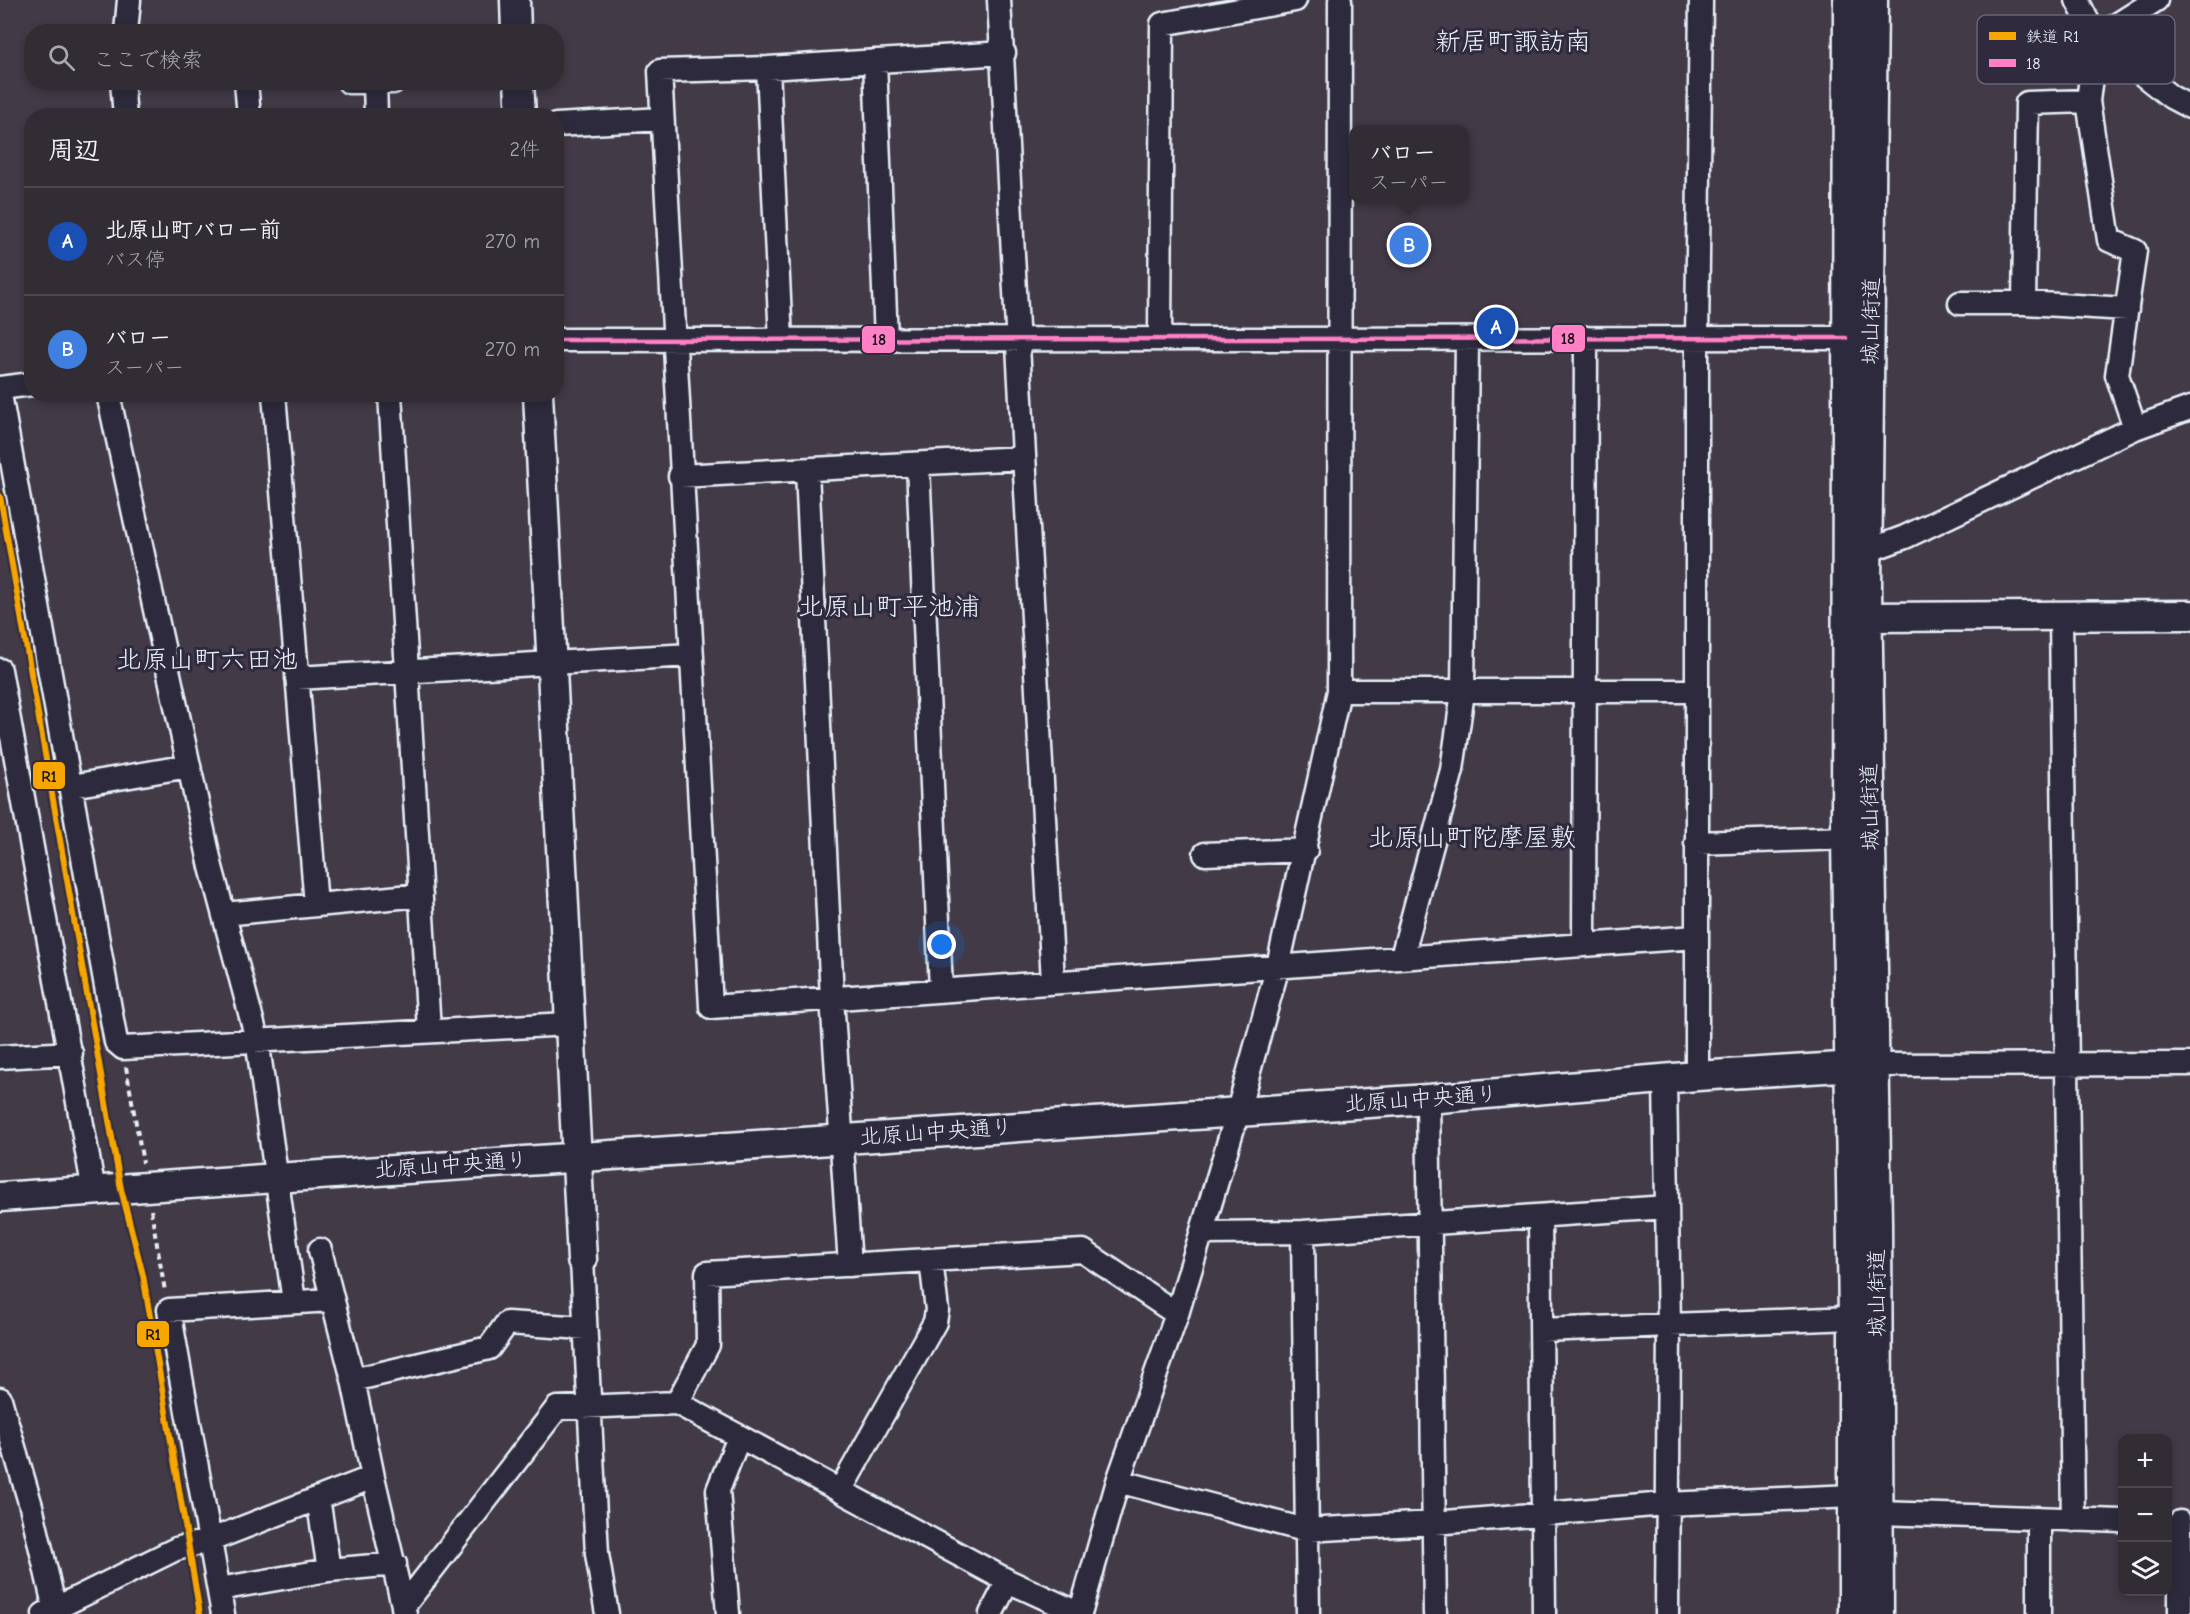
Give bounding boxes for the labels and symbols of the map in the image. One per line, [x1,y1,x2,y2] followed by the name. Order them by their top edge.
[1977,15,2175,84] legend
[1435,27,1591,57] district label: 新居町諏訪南
[2026,28,2079,46] text: 鉄道 R1
[2026,55,2041,73] text: 18
[1390,222,1428,268] pin: B
[1857,277,1885,365] street label: 城山街道
[1476,304,1516,350] pin: A
[1551,324,1586,353] line badge: 18
[861,325,896,354] line badge: 18
[1561,330,1575,348] text: 18
[872,331,886,349] text: 18
[798,592,980,622] district label: 北原山町平池浦
[116,645,298,675] district label: 北原山町六田池
[32,761,66,790] line badge: R1
[1856,763,1884,851] street label: 城山街道
[41,768,57,786] text: R1
[1368,823,1576,853] district label: 北原山町陀摩屋敷
[927,930,956,959] your location
[1343,1081,1499,1117] street label: 北原山中央通り
[858,1114,1014,1150] street label: 北原山中央通り
[373,1147,529,1183] street label: 北原山中央通り
[1864,1249,1890,1337] street label: 城山街道
[136,1320,170,1348] line badge: R1
[145,1326,161,1344] text: R1

